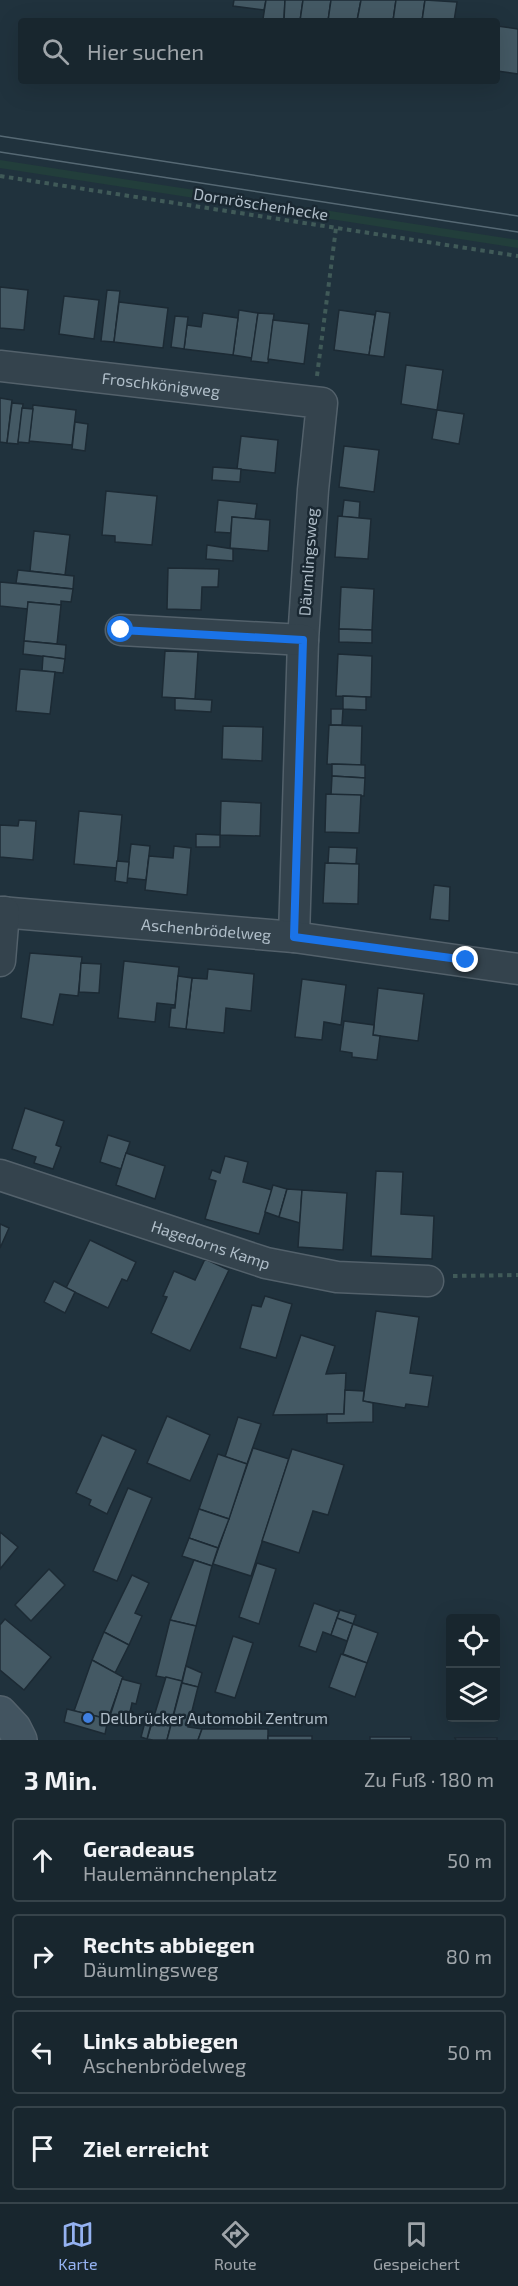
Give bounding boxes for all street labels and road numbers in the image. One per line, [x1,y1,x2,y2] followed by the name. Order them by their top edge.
[192,183,330,224] street label: Dornröschenhecke
[101,368,221,400] street label: Froschkönigweg
[294,507,321,617] street label: Däumlingsweg
[140,914,272,944] street label: Aschenbrödelweg
[149,1216,273,1273] street label: Hagedorns Kamp

